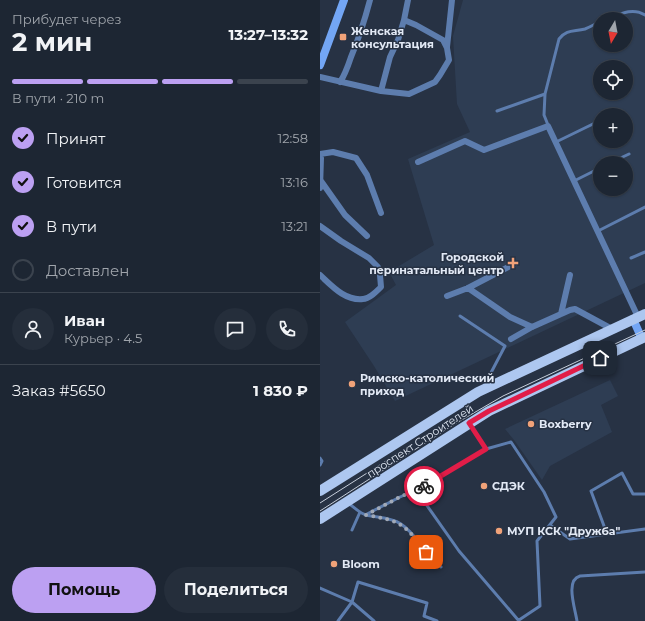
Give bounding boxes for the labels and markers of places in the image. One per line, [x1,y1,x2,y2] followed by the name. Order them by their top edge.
[351,24,434,51] place label: Женская консультация
[338,32,348,42] marker: Женская консультация
[369,250,504,277] place label: Городской перинатальный центр
[507,257,519,269] marker: Городской перинатальный центр
[583,341,617,375] pin
[360,371,494,398] place label: Римско-католический приход
[347,379,357,389] marker: Римско-католический приход
[539,417,592,431] place label: Boxberry
[526,419,536,429] marker: Boxberry
[492,479,525,493] place label: СДЭК
[479,481,489,491] marker: СДЭК
[507,524,620,538] place label: МУП КСК "Дружба"
[494,526,504,536] marker: МУП КСК "Дружба"
[409,535,443,569] pin
[342,557,380,571] place label: Bloom
[329,559,339,569] marker: Bloom

